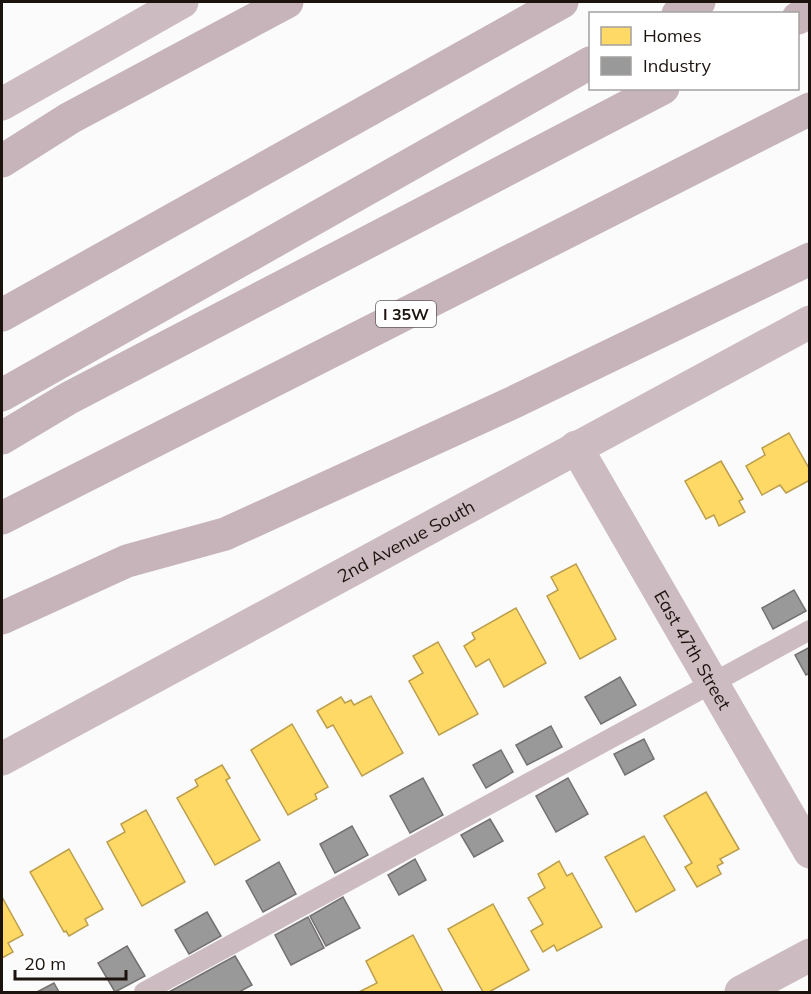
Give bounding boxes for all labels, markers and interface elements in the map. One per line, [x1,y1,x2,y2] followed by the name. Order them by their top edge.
[589,12,799,90] legend
[643,24,702,47] text: Homes
[643,54,712,77] text: Industry
[376,301,436,327] road number: I 35W
[333,494,479,587] street label: 2nd Avenue South
[650,586,737,713] street label: East 47th Street
[15,943,126,981] scale bar
[24,952,66,975] text: 20 m

